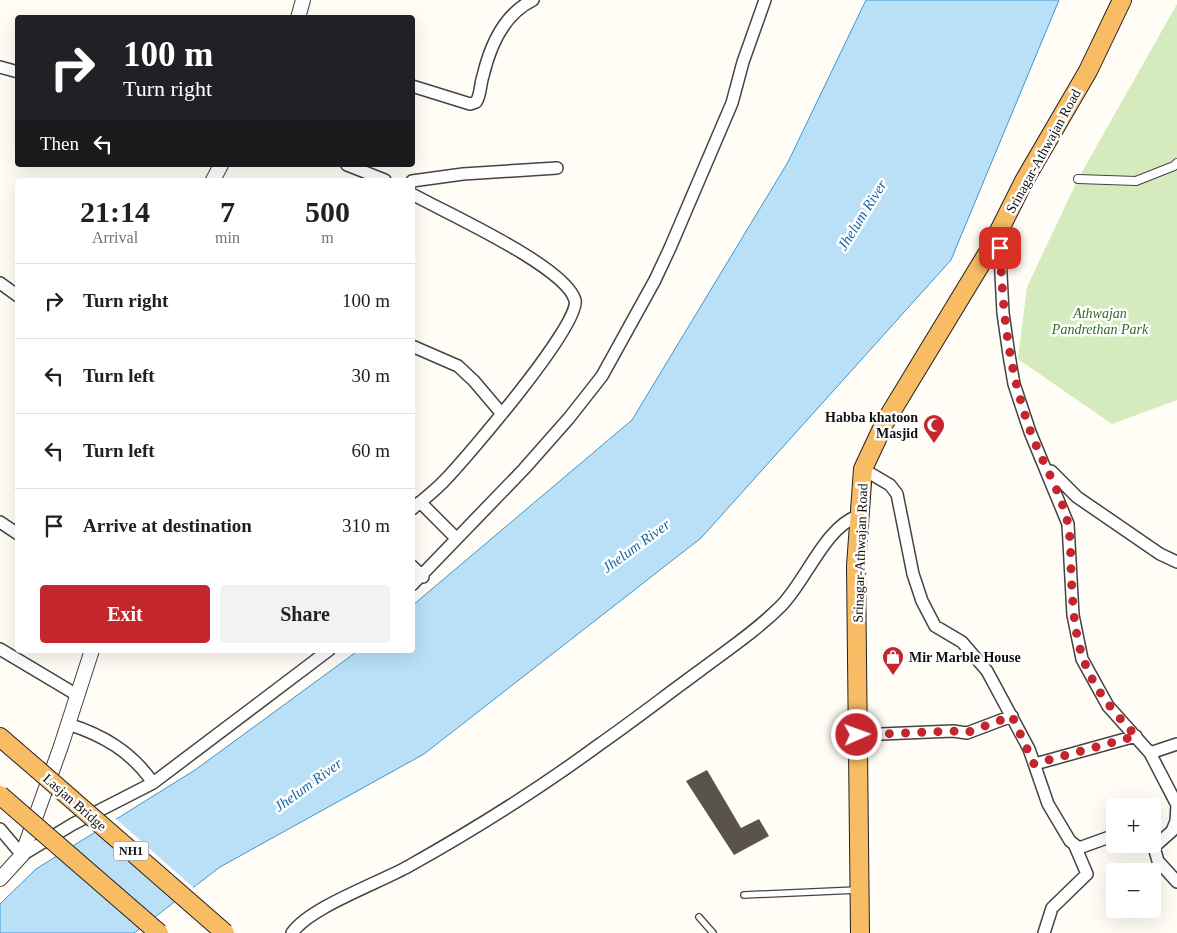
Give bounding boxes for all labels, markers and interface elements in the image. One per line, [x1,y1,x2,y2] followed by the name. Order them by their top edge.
[40,35,105,100] icon: right
[123,35,213,74] text: 100 m
[123,76,212,101] text: Turn right
[1003,87,1084,216] street label: Srinagar-Athwajan Road
[89,130,117,158] icon: left
[40,133,79,154] text: Then
[834,177,890,253] water label: Jhelum River
[80,195,150,228] text: 21:14
[220,195,235,228] text: 7
[305,195,350,228] text: 500
[979,227,1021,269] pin
[92,229,138,246] text: Arrival
[215,229,240,246] text: min
[321,229,334,246] text: m
[986,234,1014,262] icon: arrive
[40,287,68,315] icon: right
[83,290,168,311] text: Turn right
[342,290,390,311] text: 100 m
[1051,306,1149,337] park label: Athwajan Pandrethan Park
[40,362,68,390] icon: left
[83,365,155,386] text: Turn left
[351,365,390,386] text: 30 m
[825,410,918,441] place label: Habba khatoon Masjid
[922,413,946,444] mosque icon: Habba khatoon Masjid
[40,437,68,465] icon: left
[83,440,155,461] text: Turn left
[351,440,390,461] text: 60 m
[851,483,870,623] street label: Srinagar-Athwajan Road
[40,512,68,540] icon: arrive
[83,515,252,536] text: Arrive at destination
[342,515,390,536] text: 310 m
[599,516,673,576] water label: Jhelum River
[40,585,210,643] button: Exit
[220,585,390,643] button: Share
[881,645,905,676] shop icon: Mir Marble House
[909,650,1021,665] place label: Mir Marble House
[830,708,882,760] position arrow
[271,755,345,815] water label: Jhelum River
[40,771,109,834] street label: Lasjan Bridge
[1106,798,1161,918] map controls
[1106,798,1161,853] button: +
[114,841,148,860] road number: NH1
[1106,863,1161,918] button: −

